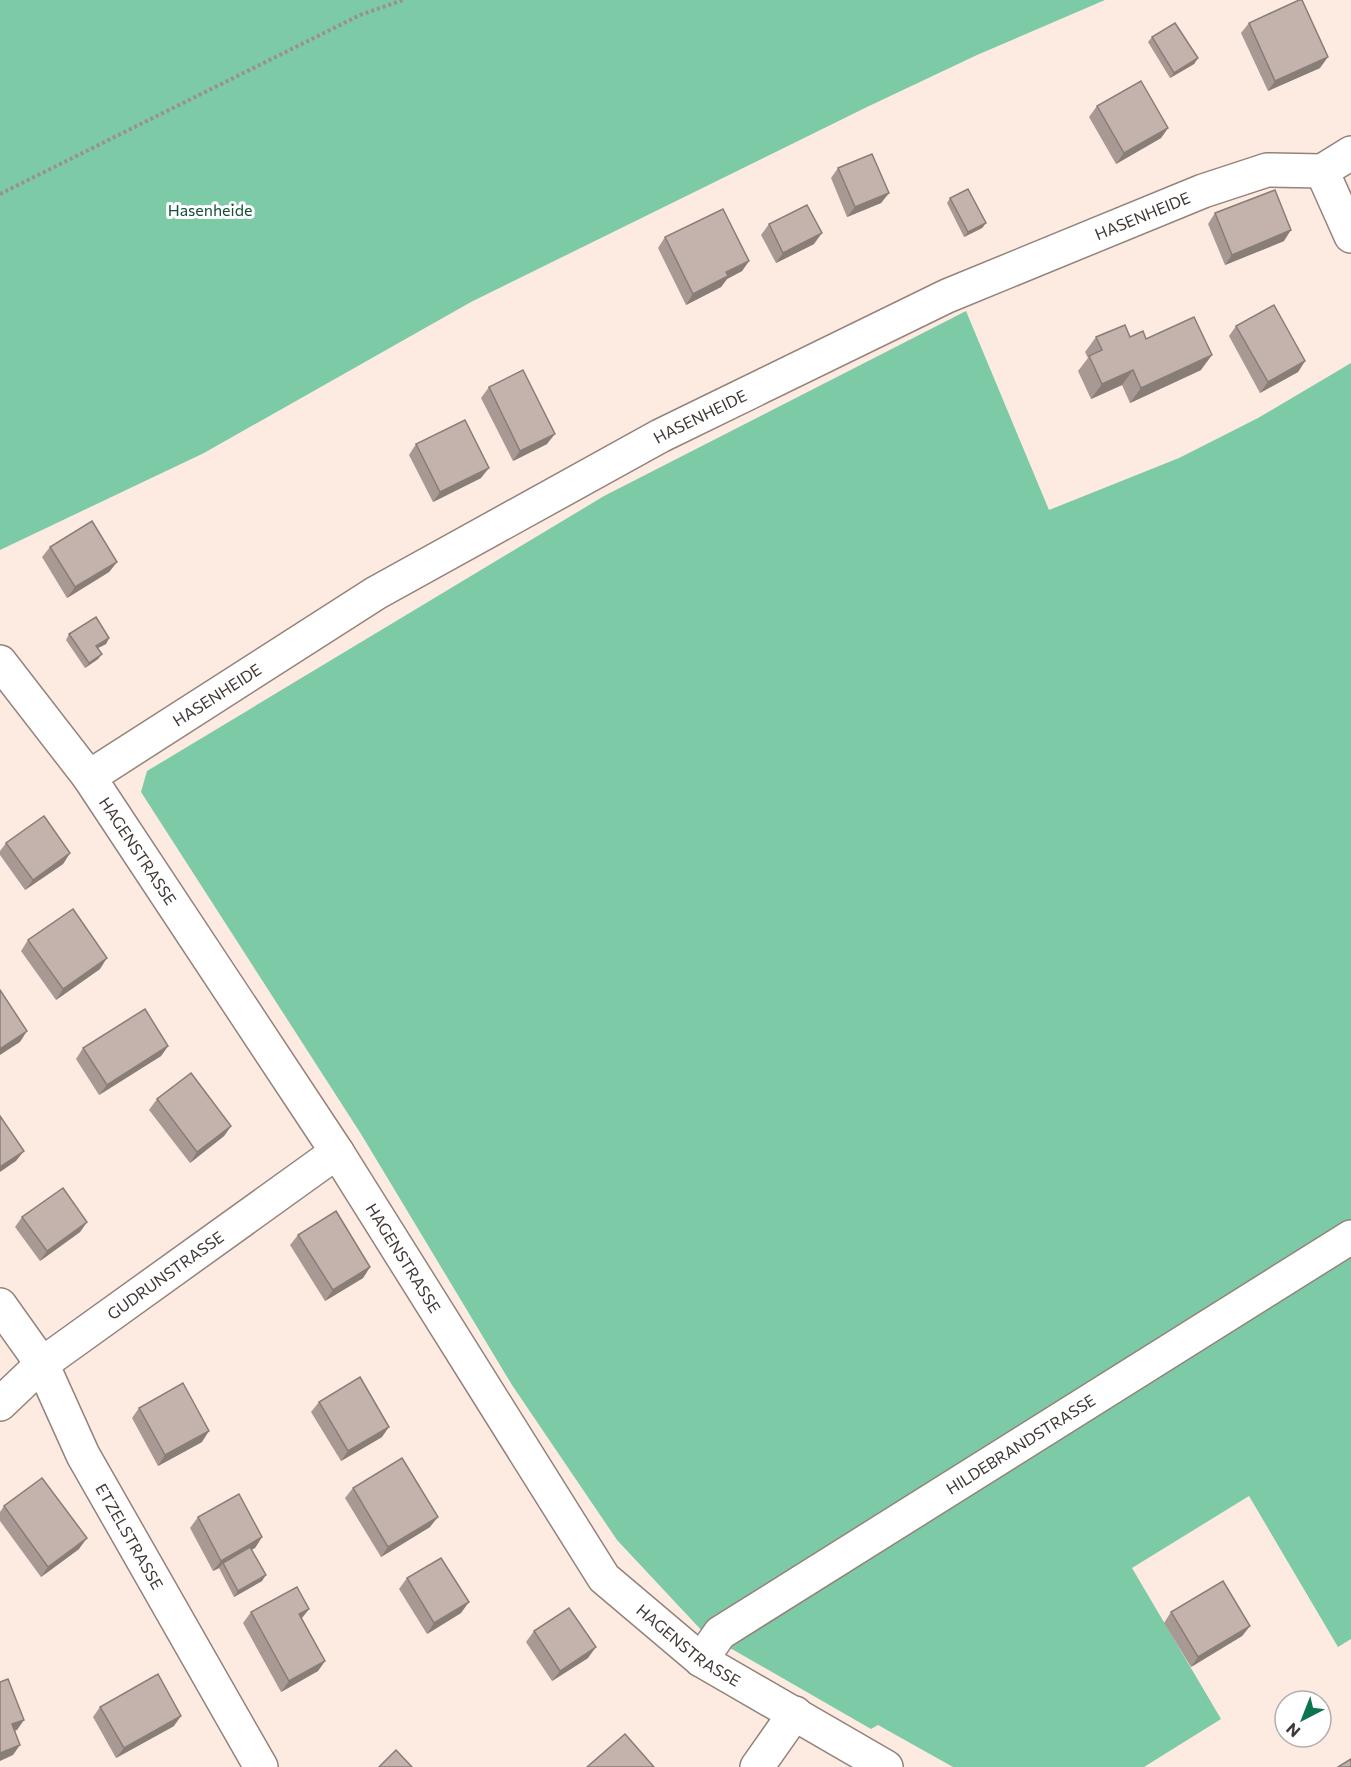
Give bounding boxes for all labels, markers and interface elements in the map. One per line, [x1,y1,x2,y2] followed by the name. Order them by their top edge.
[1092,187,1193,243] street label: HASENHEIDE
[168,200,252,219] park label: Hasenheide
[650,385,750,447] street label: HASENHEIDE
[169,659,264,730] street label: HASENHEIDE
[96,793,181,908] street label: HAGENSTRASSE
[362,1199,445,1316] street label: HAGENSTRASSE
[103,1227,227,1323] street label: GUDRUNSTRASSE
[942,1390,1098,1498] street label: HILDEBRANDSTRASSE
[92,1480,168,1592] street label: ETZELSTRASSE
[633,1600,744,1690] street label: HAGENSTRASSE
[1273,1689,1333,1749] north arrow
[1282,1719,1303,1742] text: N

